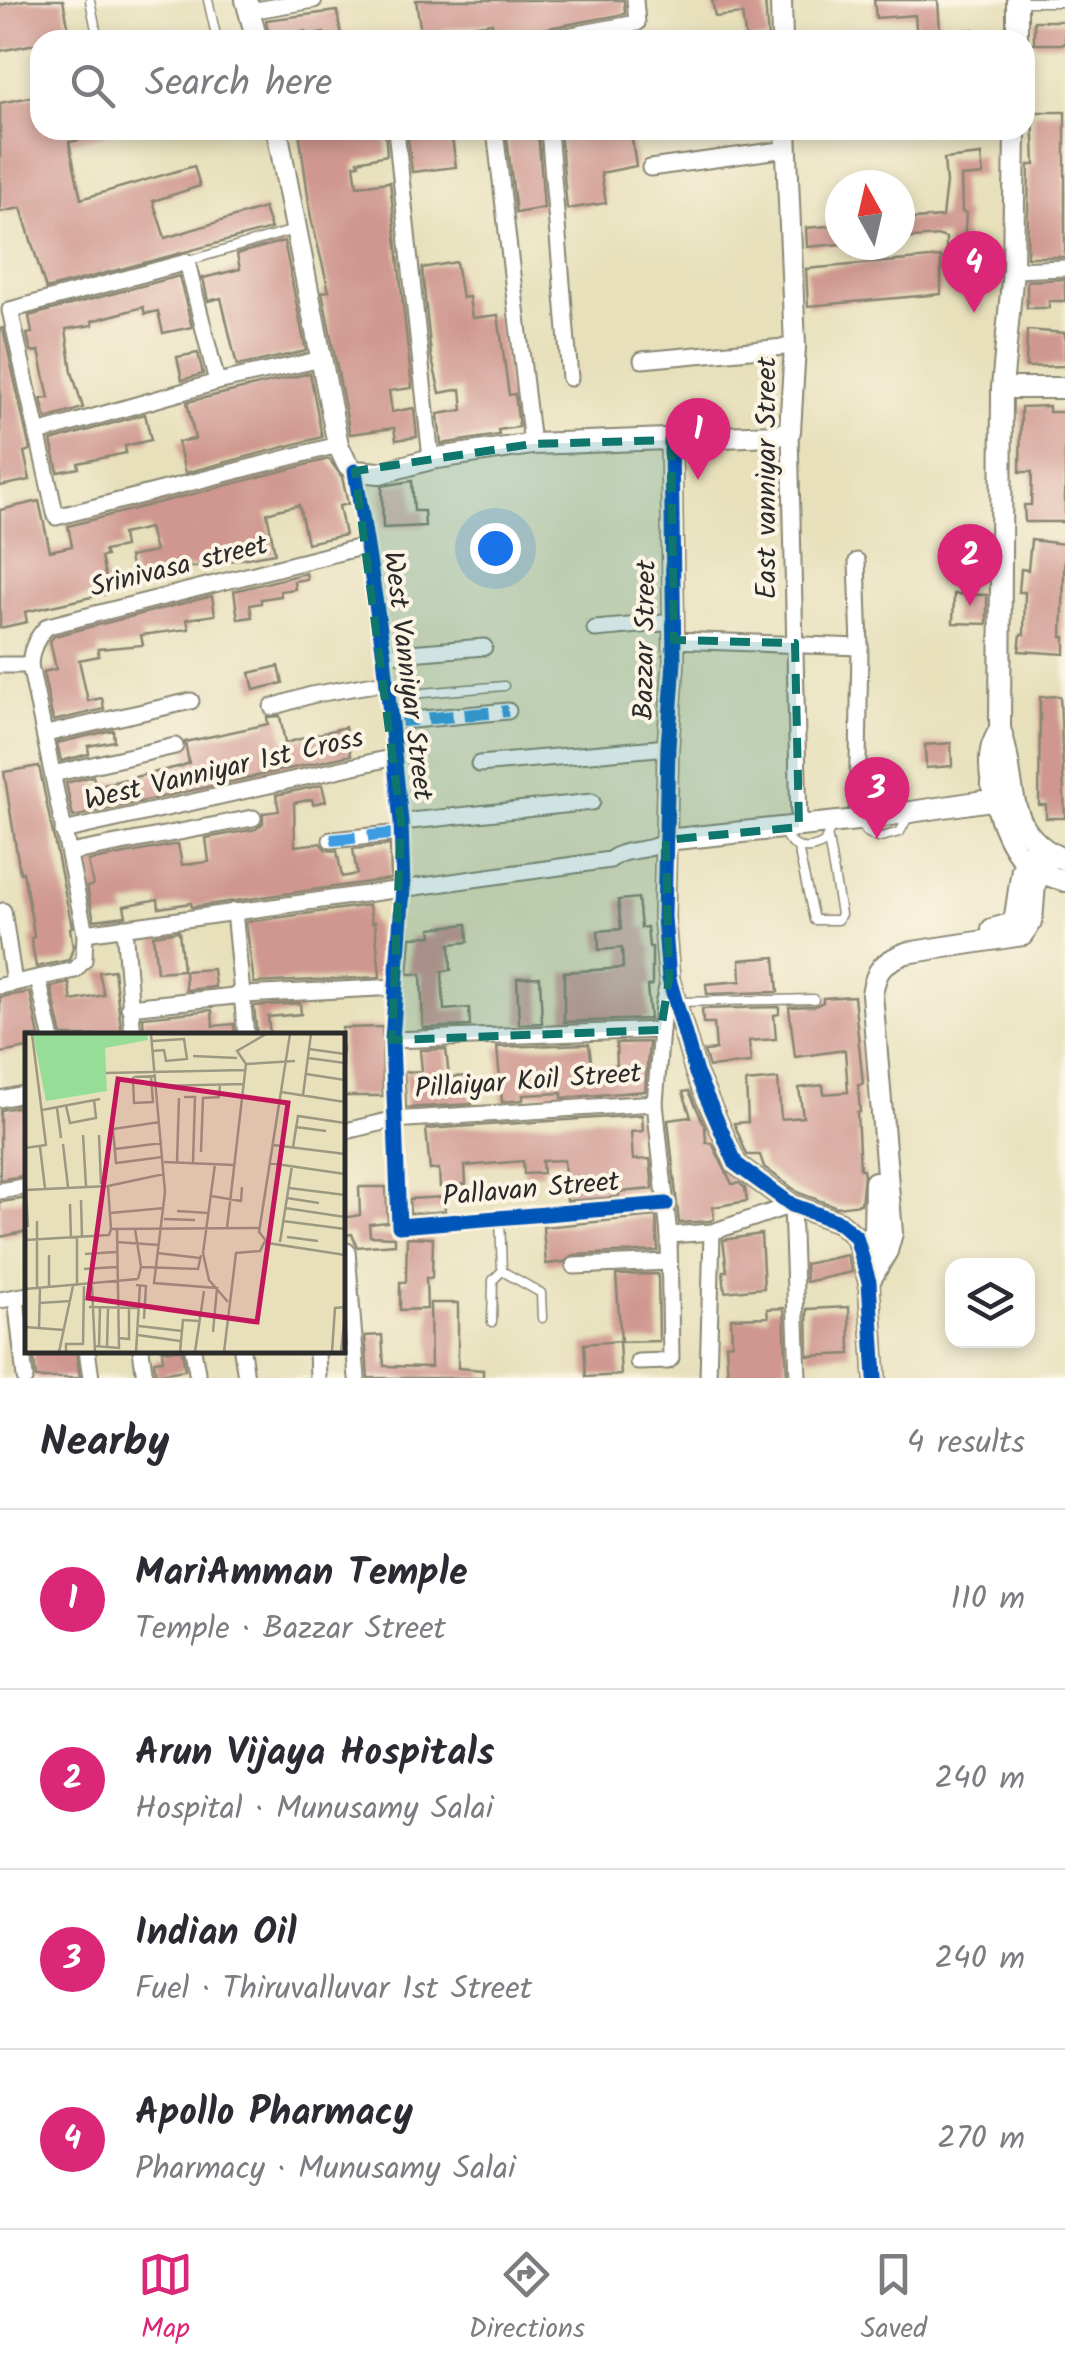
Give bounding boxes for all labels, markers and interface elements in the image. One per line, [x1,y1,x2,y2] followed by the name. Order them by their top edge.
[30,30,1035,140] search box
[145,55,332,115] text: Search here
[65,58,120,113] icon: search
[825,170,915,260] north arrow
[942,230,1006,313] pin: 4
[745,355,790,599] street label: East vanniyar Street
[666,398,730,480] pin: 1
[85,523,274,611] street label: Srinivasa street
[470,523,521,574] your location
[938,524,1002,606] pin: 2
[369,549,445,804] street label: West Vanniyar Street
[622,558,670,721] street label: Bazzar Street
[80,716,368,824] street label: West Vanniyar 1st Cross
[844,756,910,839] pin: 3
[25,1033,345,1353] inset map
[413,1052,644,1112] street label: Pillaiyar Koil Street
[441,1160,622,1220] street label: Pallavan Street
[945,1258,1035,1348] map controls
[945,1258,1035,1348] button: layers
[40,1410,169,1477] text: Nearby
[907,1418,1025,1469] text: 4 results
[135,1544,467,1604] text: MariAmman Temple
[68,1574,77,1625] text: 1
[951,1574,1025,1625] text: 110 m
[135,1604,446,1655] text: Temple · Bazzar Street
[135,1724,494,1784] text: Arun Vijaya Hospitals
[63,1754,82,1805] text: 2
[934,1754,1025,1805] text: 240 m
[135,1784,493,1835] text: Hospital · Munusamy Salai
[135,1904,297,1964] text: Indian Oil
[64,1934,81,1985] text: 3
[934,1934,1025,1985] text: 240 m
[135,1964,532,2015] text: Fuel · Thiruvalluvar 1st Street
[135,2084,413,2144] text: Apollo Pharmacy
[64,2114,81,2165] text: 4
[937,2114,1025,2165] text: 270 m
[135,2144,516,2195] text: Pharmacy · Munusamy Salai
[138,2247,193,2352] tab: Map
[469,2247,585,2352] tab: Directions
[861,2247,927,2352] tab: Saved

